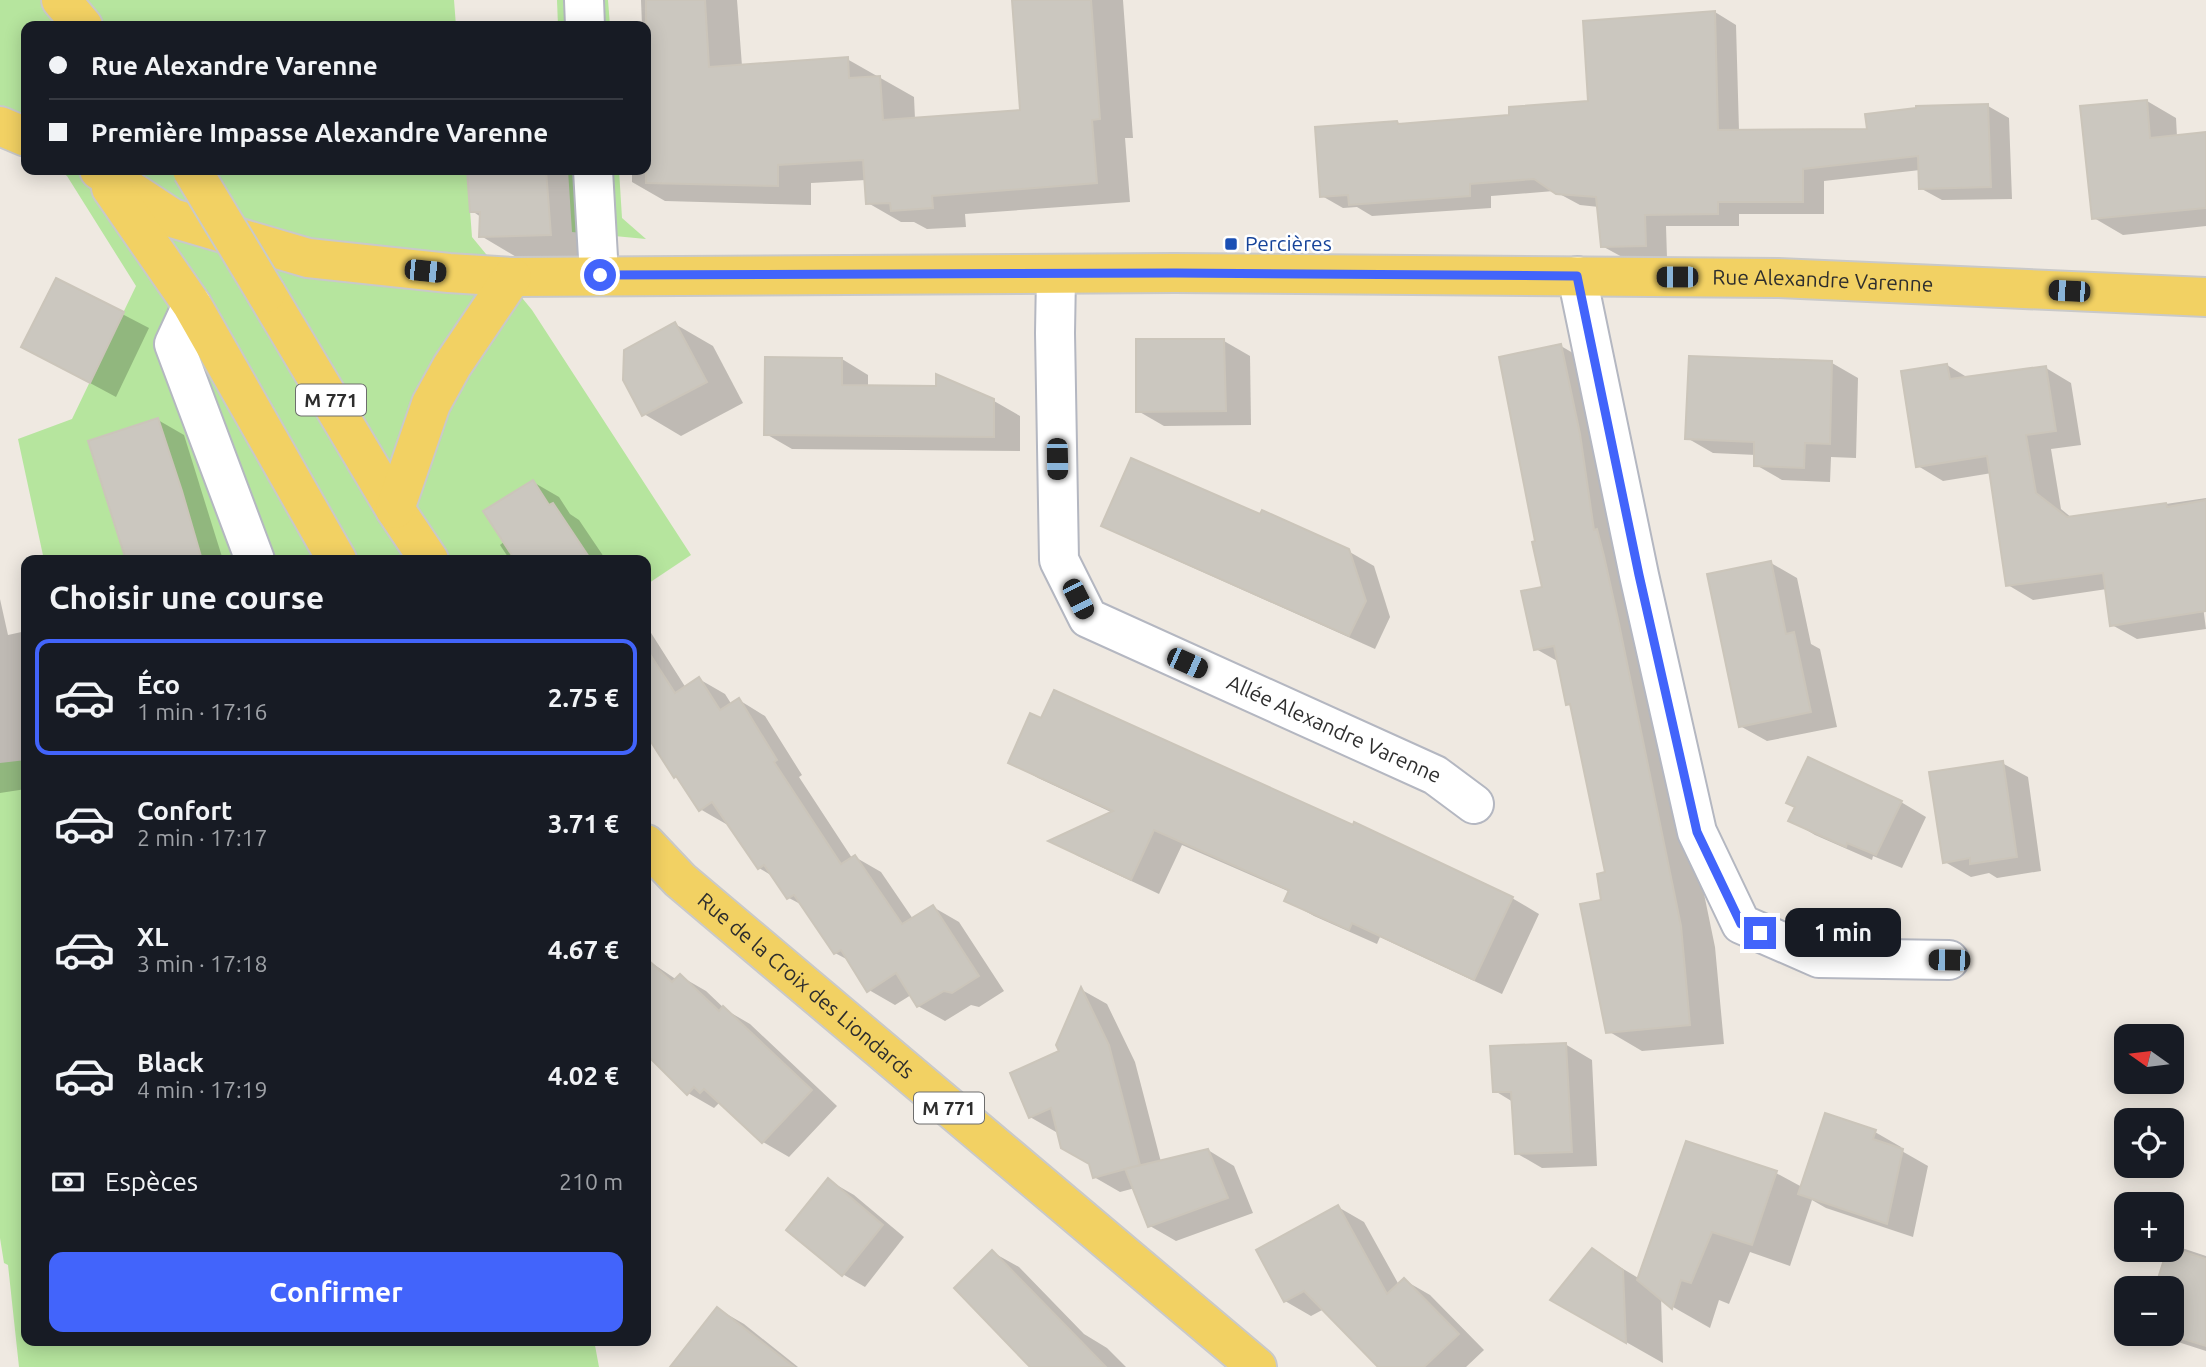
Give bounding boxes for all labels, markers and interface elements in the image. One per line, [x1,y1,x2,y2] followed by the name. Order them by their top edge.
[91,51,378,80] text: Rue Alexandre Varenne
[91,118,548,147] text: Première Impasse Alexandre Varenne
[1245,231,1332,255] place label: Percières
[1223,236,1239,252] marker: Percières
[404,258,447,284] car
[584,259,616,291] route start
[1712,264,1934,296] street label: Rue Alexandre Varenne
[1657,267,1699,288] car
[2048,279,2091,303] car
[296,384,366,416] road number: M 771
[1047,438,1068,480] car
[1060,576,1097,622] car
[49,579,324,615] text: Choisir une course
[1164,645,1211,681] car
[53,666,116,729] icon: car
[137,670,180,699] text: Éco
[1224,670,1445,787] street label: Allée Alexandre Varenne
[548,683,619,712] text: 2.75 €
[137,699,268,724] text: 1 min · 17:16
[53,792,116,855] icon: car
[137,796,232,825] text: Confort
[548,809,619,838] text: 3.71 €
[137,825,268,850] text: 2 min · 17:17
[693,887,919,1083] street label: Rue de la Croix des Liondards
[1784,908,1900,958] callout: 1 min
[1744,917,1776,949] route end
[53,918,116,981] icon: car
[1814,920,1872,945] text: 1 min
[137,922,168,951] text: XL
[548,935,619,964] text: 4.67 €
[1928,949,1971,971] car
[137,951,268,976] text: 3 min · 17:18
[2114,1024,2184,1094] north arrow
[2114,1024,2184,1346] map controls
[53,1044,116,1107] icon: car
[137,1048,204,1077] text: Black
[548,1061,619,1090] text: 4.02 €
[137,1077,268,1102] text: 4 min · 17:19
[914,1092,984,1124] road number: M 771
[2114,1108,2184,1178] button: locate
[49,1163,87,1201] icon: cash
[105,1167,198,1196] text: Espèces
[559,1169,623,1194] text: 210 m
[2114,1192,2184,1262] button: +
[49,1252,623,1332] button: Confirmer
[2114,1276,2184,1346] button: −

